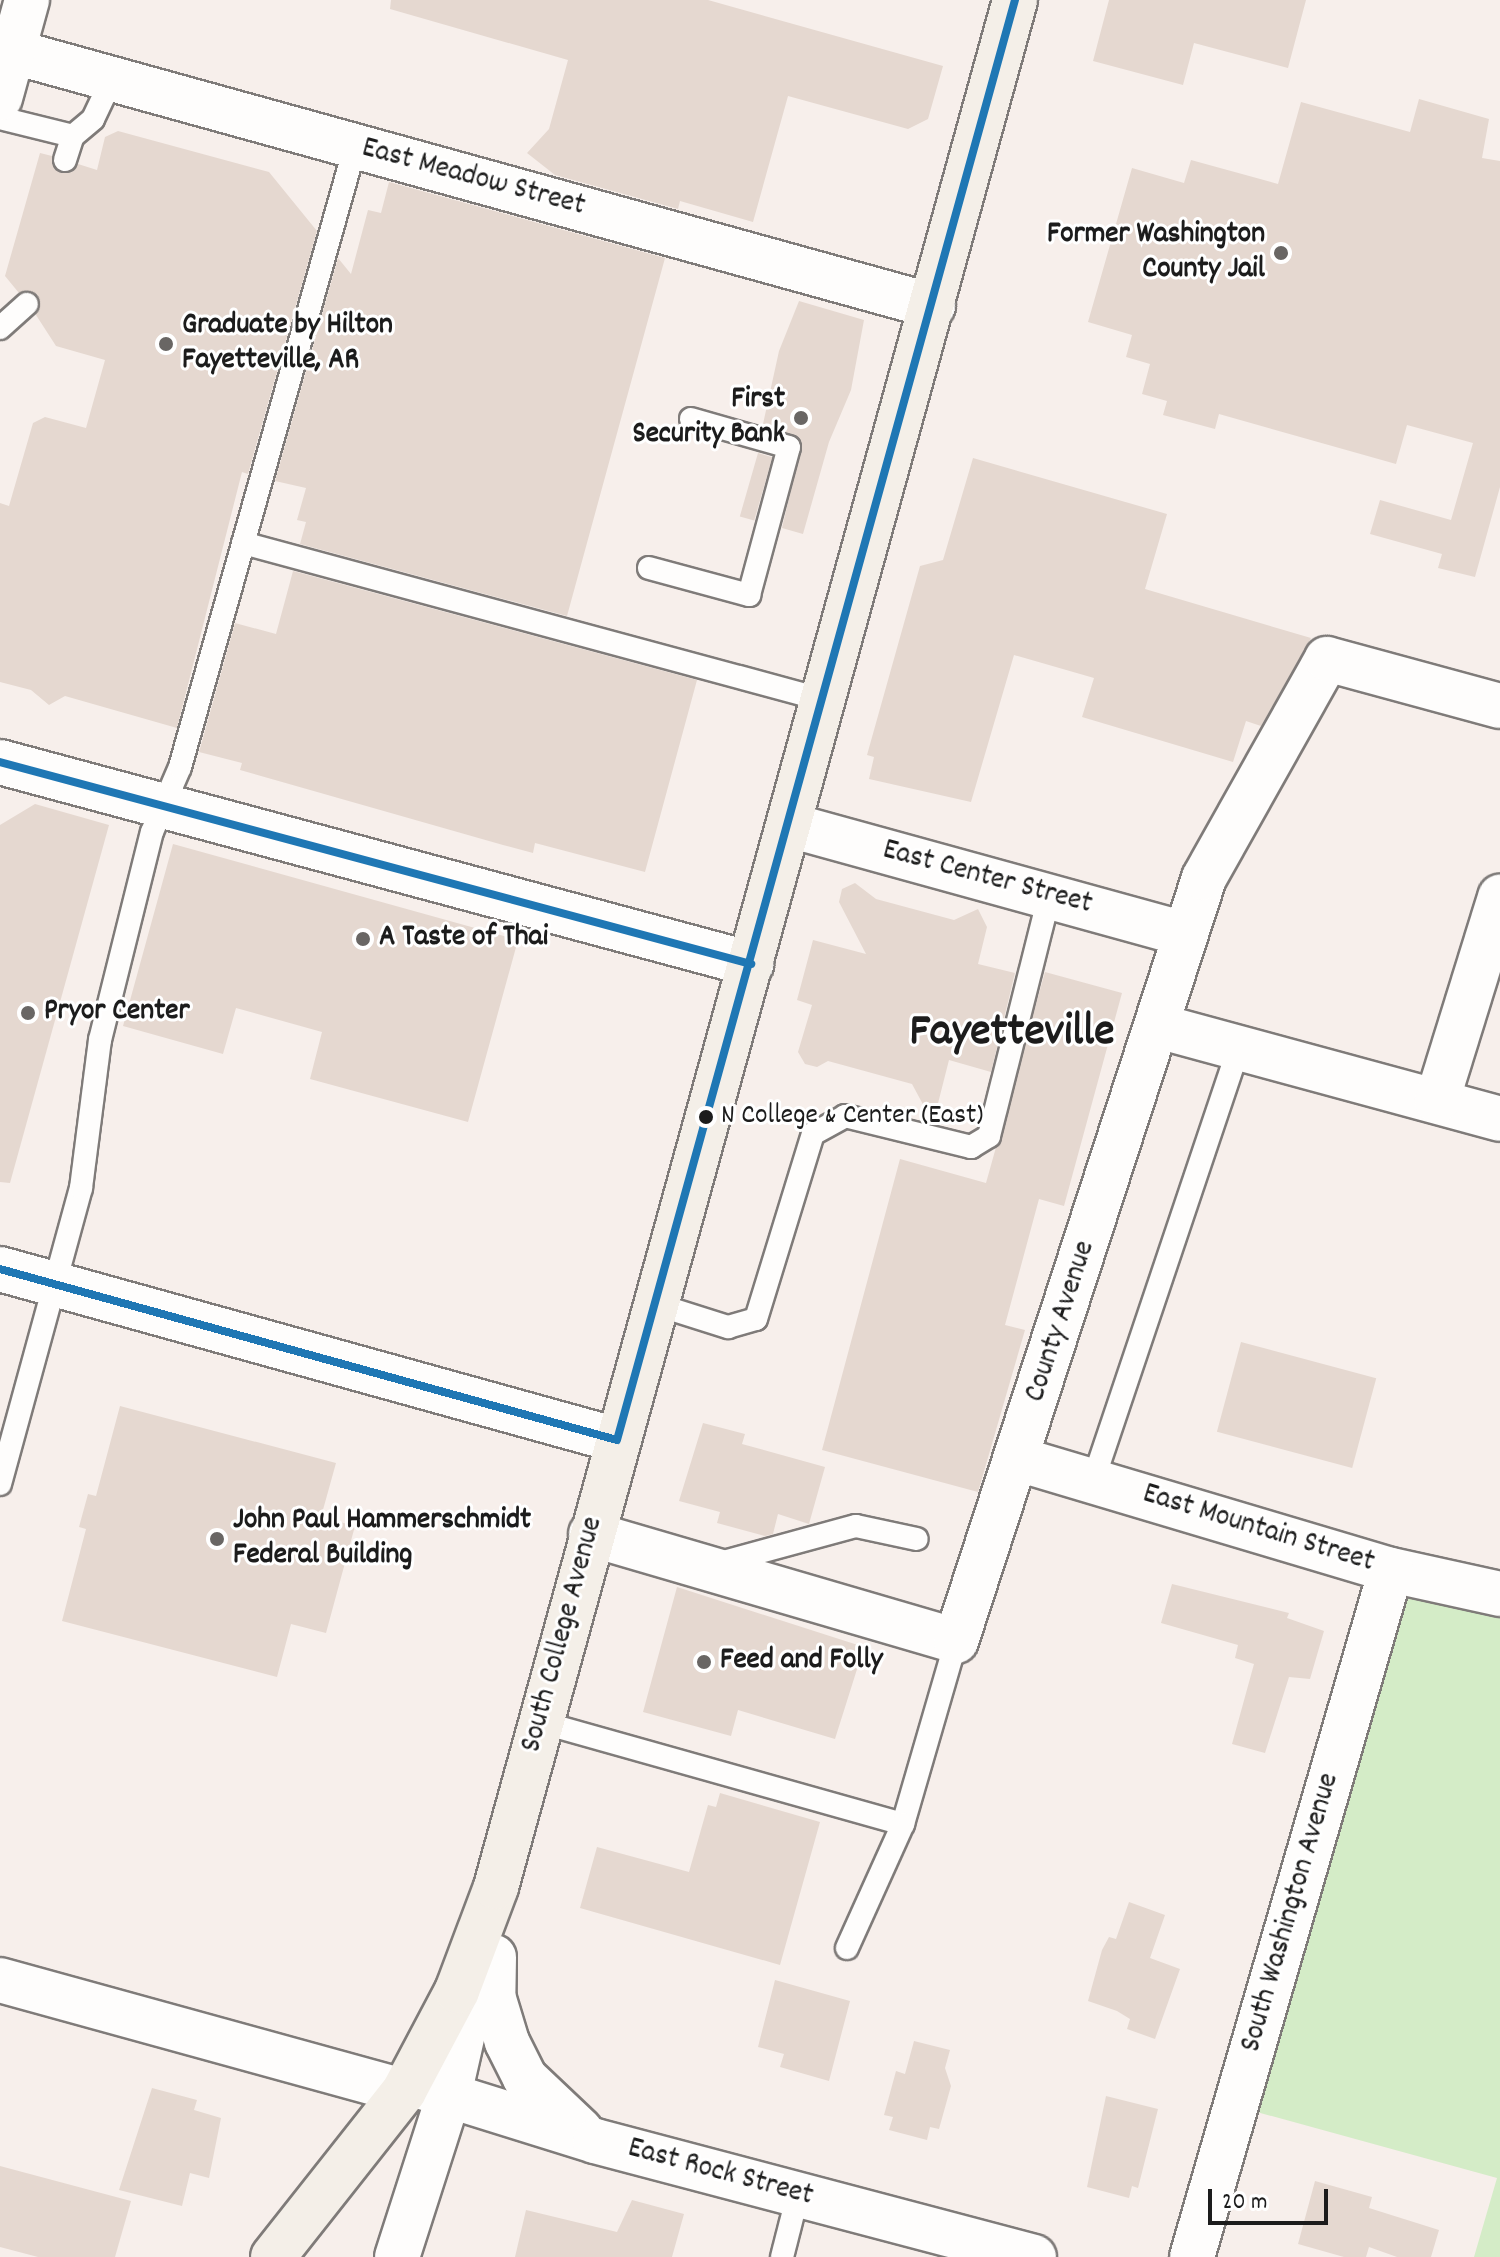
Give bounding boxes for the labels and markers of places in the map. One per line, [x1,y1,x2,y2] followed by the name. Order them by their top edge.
[1047,218,1265,288] place label: Former Washington County Jail
[1272,244,1290,262] marker: Former Washington County Jail
[182,309,393,380] place label: Graduate by Hilton Fayetteville, AR
[157,335,175,353] marker: Graduate by Hilton Fayetteville, AR
[632,383,785,454] place label: First Security Bank
[792,409,810,427] marker: First Security Bank
[379,921,548,957] place label: A Taste of Thai
[354,930,372,948] marker: A Taste of Thai
[44,995,190,1031] place label: Pryor Center
[19,1004,37,1022] marker: Pryor Center
[721,1100,983,1134] place label: N College & Center (East)
[698,1109,714,1125] marker: N College & Center (East)
[233,1504,531,1574] place label: John Paul Hammerschmidt Federal Building
[208,1530,226,1548] marker: John Paul Hammerschmidt Federal Building
[720,1644,883,1680] place label: Feed and Folly
[695,1653,713,1671] marker: Feed and Folly

